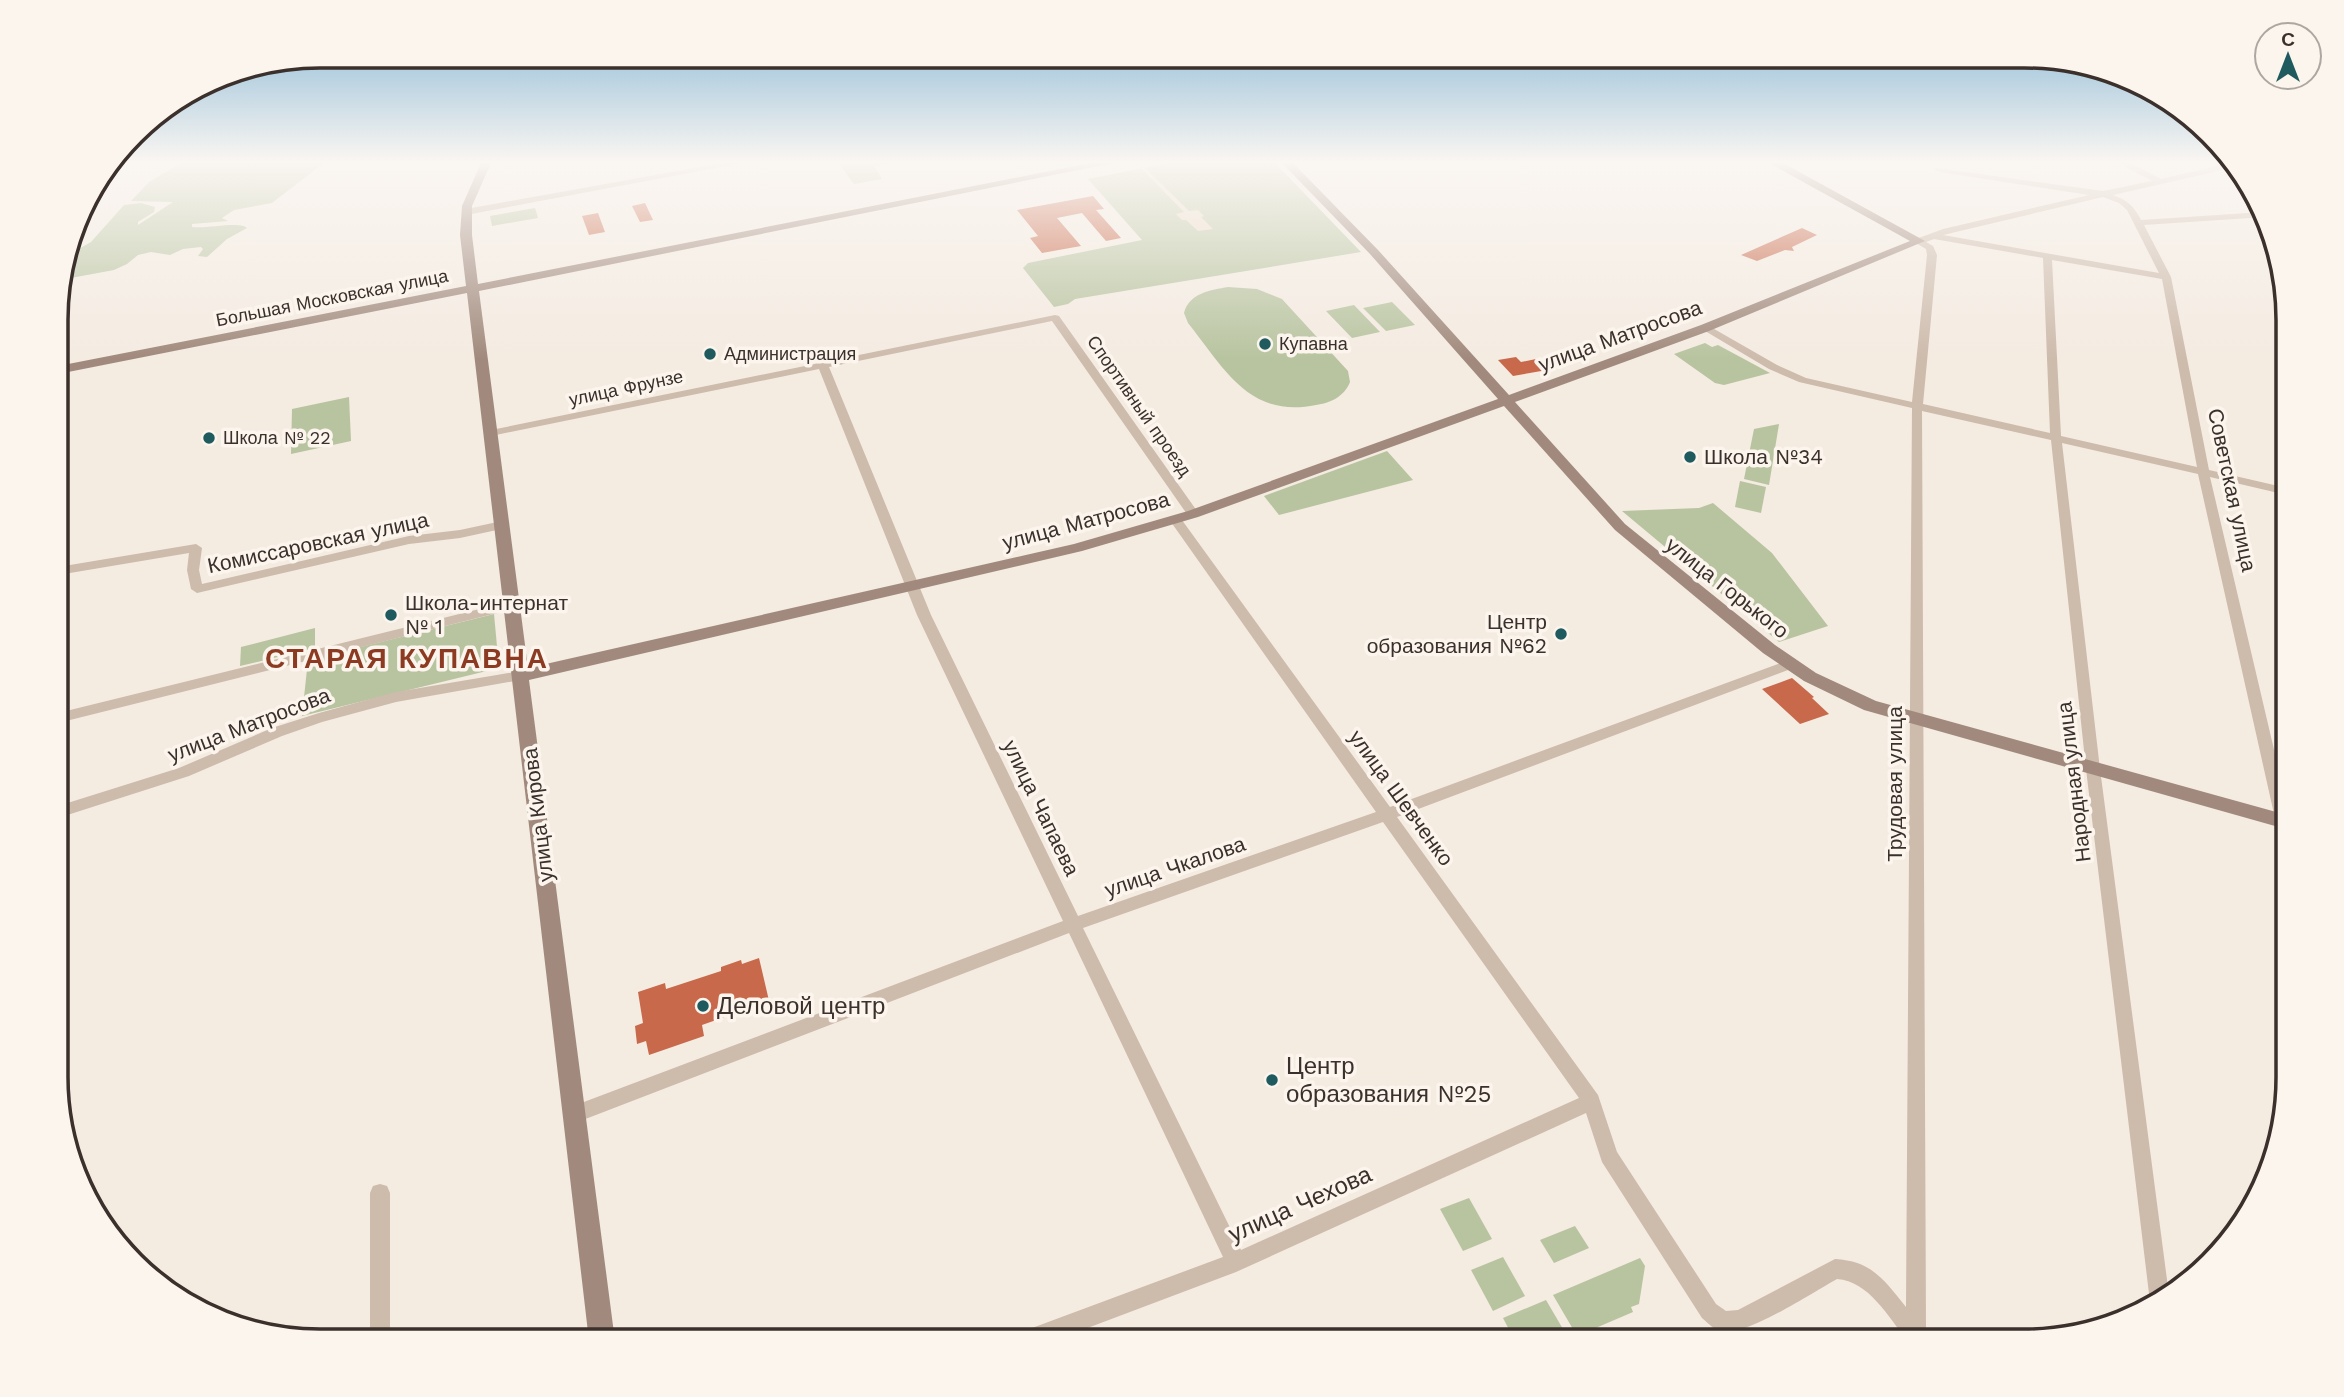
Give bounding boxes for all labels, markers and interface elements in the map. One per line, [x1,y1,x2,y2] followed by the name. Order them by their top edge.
[2253,21,2323,91] north arrow
[2281,28,2295,51] text: С
[214,265,451,330] street label: Большая Московская улица
[1535,294,1705,377] street label: улица Матросова
[1083,331,1196,481] street label: Спортивный проезд
[1279,333,1349,354] place label: Купавна
[1257,336,1273,352] marker: Купавна
[724,343,856,364] place label: Администрация
[702,346,718,362] marker: Администрация
[567,365,685,410] street label: улица Фрунзе
[2203,406,2262,574] street label: Советская улица
[223,427,331,448] place label: Школа № 22
[201,430,217,446] marker: Школа № 22
[1704,444,1823,469] place label: Школа №34
[1682,449,1698,465] marker: Школа №34
[1000,486,1172,555] street label: улица Матросова
[205,507,431,578] street label: Комиссаровская улица
[1661,532,1794,643] street label: улица Горького
[405,590,568,639] place label: Школа-интернат № 1
[383,607,399,623] marker: Школа-интернат № 1
[1367,609,1547,658] place label: Центр образования №62
[1553,626,1569,642] marker: Центр образования №62
[265,642,549,675] district label: СТАРАЯ КУПАВНА
[164,682,334,767] street label: улица Матросова
[2051,700,2096,864] street label: Народная улица
[1882,706,1907,862] street label: Трудовая улица
[1344,725,1459,870] street label: улица Шевченко
[998,736,1085,880] street label: улица Чапаева
[517,746,558,883] street label: улица Кирова
[1101,831,1249,902] street label: улица Чкалова
[717,992,885,1020] place label: Деловой центр
[695,998,711,1014] marker: Деловой центр
[1286,1052,1492,1108] place label: Центр образования №25
[1264,1072,1280,1088] marker: Центр образования №25
[1224,1160,1377,1248] street label: улица Чехова

